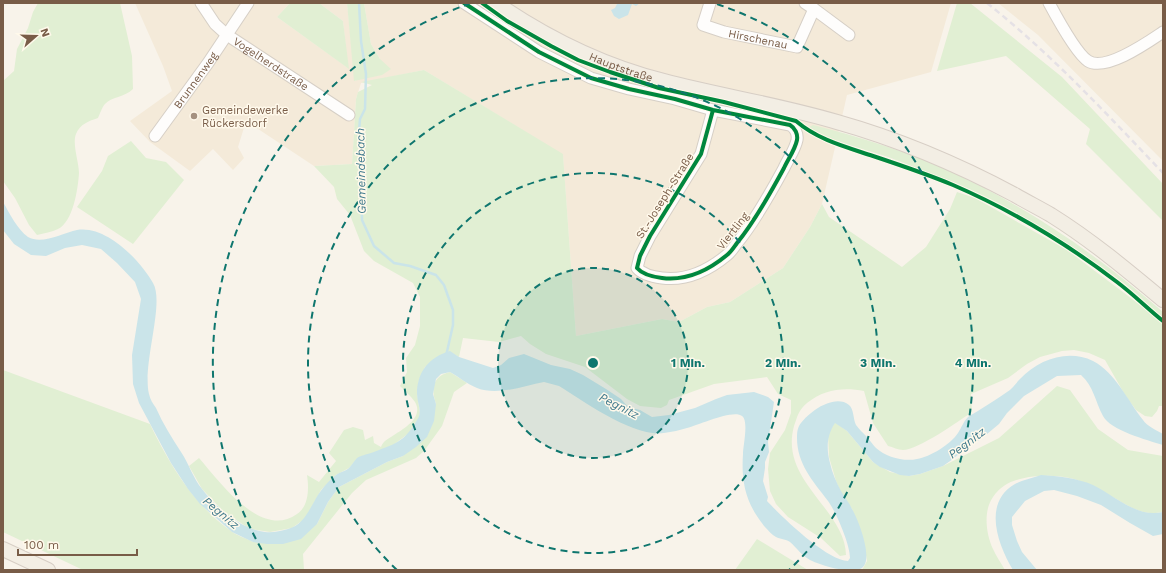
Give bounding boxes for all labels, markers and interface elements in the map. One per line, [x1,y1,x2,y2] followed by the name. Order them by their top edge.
[16,16,56,56] north arrow
[37,27,52,39] text: N
[727,27,789,51] street label: Hirschenau
[231,34,311,93] street label: Vogelherdstraße
[171,49,220,111] street label: Brunnenweg
[587,50,654,84] street label: Hauptstraße
[202,104,288,130] place label: Gemeindewerke Rückersdorf
[189,111,199,121] marker: Gemeindewerke Rückersdorf
[353,128,369,214] water label: Gemeindebach
[633,151,697,241] street label: St.-Joseph-Straße
[714,209,752,252] street label: Viertling
[586,356,600,370] centre of rings
[671,356,705,370] text: 1 Min.
[765,356,801,370] text: 2 Min.
[860,356,896,370] text: 3 Min.
[955,356,991,370] text: 4 Min.
[597,390,642,422] water label: Pegnitz
[946,424,989,461] water label: Pegnitz
[200,494,243,533] water label: Pegnitz
[18,531,137,557] scale bar
[24,538,59,552] text: 100 m

